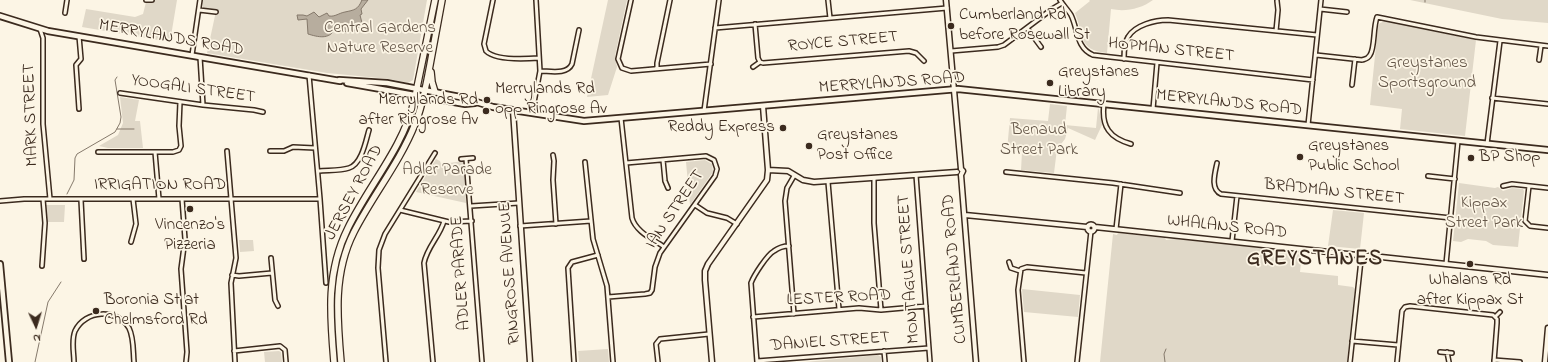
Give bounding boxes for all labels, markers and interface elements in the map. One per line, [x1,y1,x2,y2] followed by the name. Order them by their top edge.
[959,6,1090,46] place label: Cumberland Rd before Rosewall St
[97,16,245,62] street label: MERRYLANDS ROAD
[324,19,436,59] park label: Central Gardens Nature Reserve
[946,21,956,31] marker: Cumberland Rd before Rosewall St
[787,28,899,58] street label: ROYCE STREET
[1107,34,1235,68] street label: HOPMAN STREET
[1378,54,1476,94] park label: Greystanes Sportsground
[20,63,44,167] street label: MARK STREET
[1058,63,1139,103] place label: Greystanes Library
[818,69,966,99] street label: MERRYLANDS ROAD
[130,71,256,109] street label: YOOGALI STREET
[1045,78,1055,88] marker: Greystanes Library
[495,80,607,120] place label: Merrylands Rd opp Ringrose Av
[1155,86,1303,122] street label: MERRYLANDS ROAD
[359,91,478,131] place label: Merrylands Rd after Ringrose Av
[482,95,492,105] marker: Merrylands Rd opp Ringrose Av
[481,106,491,116] marker: Merrylands Rd after Ringrose Av
[668,118,775,138] place label: Reddy Express
[1000,121,1078,161] park label: Benaud Street Park
[778,123,788,133] marker: Reddy Express
[817,126,898,166] place label: Greystanes Post Office
[1308,137,1399,177] place label: Greystanes Public School
[804,141,814,151] marker: Greystanes Post Office
[321,142,389,244] street label: JERSEY ROAD
[1479,148,1541,168] place label: BP Shop
[1295,152,1305,162] marker: Greystanes Public School
[1466,153,1476,163] marker: BP Shop
[402,161,492,201] park label: Adler Parade Reserve
[642,167,710,253] street label: IAN STREET
[94,176,226,196] street label: IRRIGATION ROAD
[1263,176,1405,210] street label: BRADMAN STREET
[939,193,973,345] street label: CUMBERLAND ROAD
[895,194,925,344] street label: MONTAGUE STREET
[1445,194,1523,234] park label: Kippax Street Park
[496,201,526,345] street label: RINGROSE AVENUE
[185,204,195,214] marker: Vincenzo's Pizzeria
[1166,212,1288,244] street label: WHALANS ROAD
[448,215,476,331] street label: ADLER PARADE
[155,216,225,256] place label: Vincenzo's Pizzeria
[1247,248,1383,274] district label: GREYSTANES
[1465,259,1475,269] marker: Whalans Rd after Kippax St
[1417,271,1523,311] place label: Whalans Rd after Kippax St
[786,286,892,312] street label: LESTER ROAD
[104,291,207,331] place label: Boronia St at Chelmsford Rd
[16,306,56,346] north arrow
[91,306,101,316] marker: Boronia St at Chelmsford Rd
[770,329,890,357] street label: DANIEL STREET
[33,330,41,346] text: N

